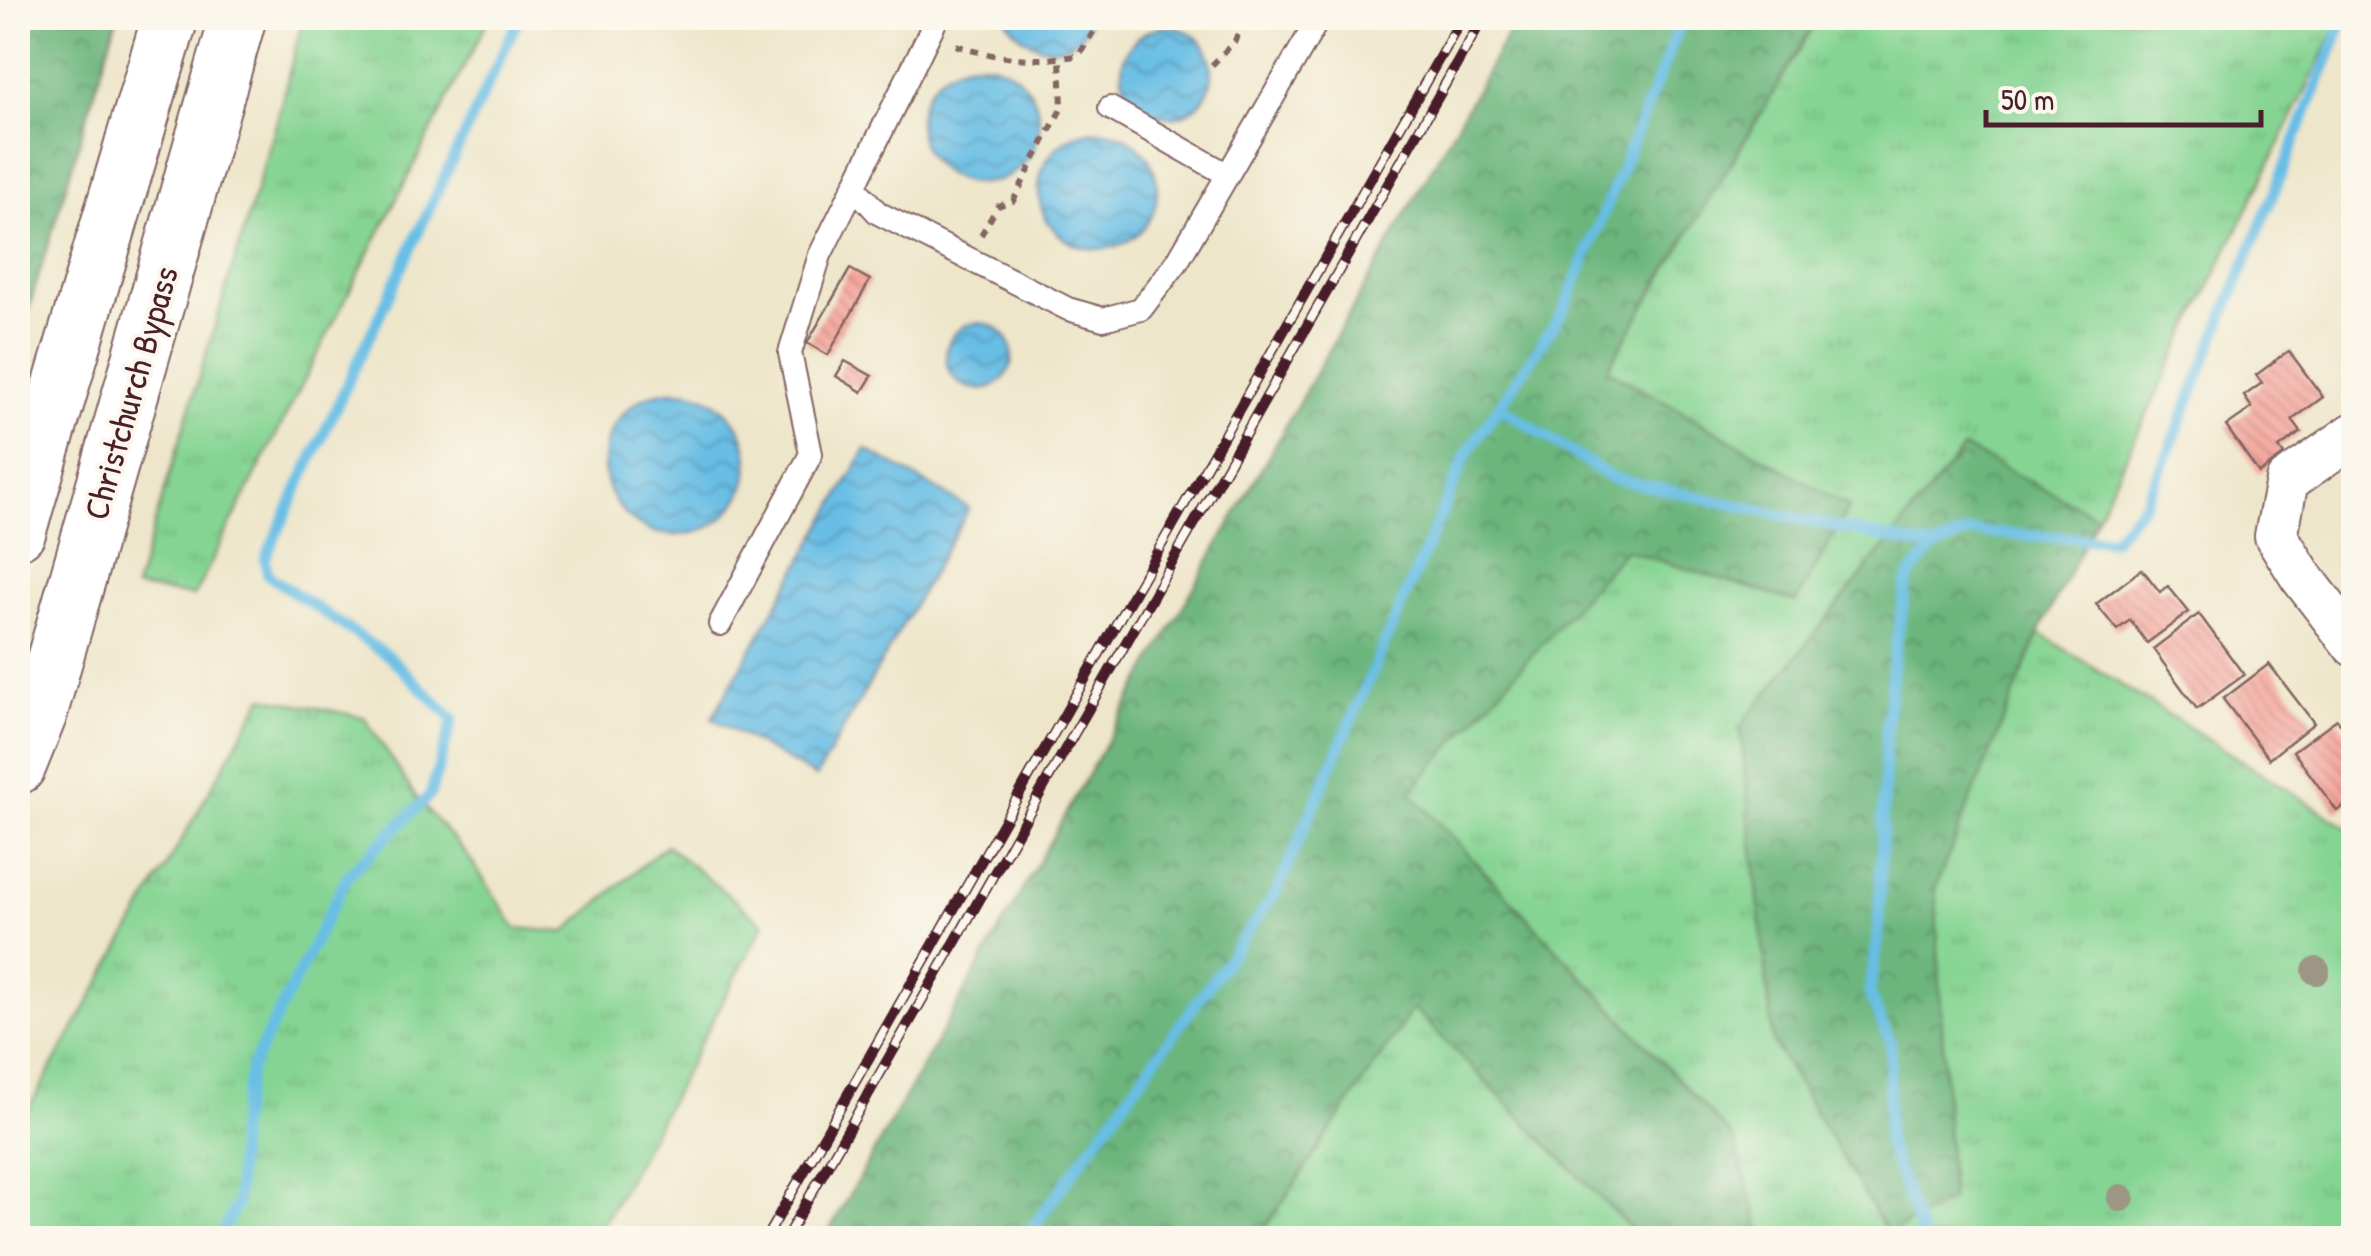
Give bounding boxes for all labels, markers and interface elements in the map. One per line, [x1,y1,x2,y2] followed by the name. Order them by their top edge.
[1986,65,2261,127] scale bar
[2001,79,2054,119] text: 50 m
[72,261,189,525] street label: Christchurch Bypass

